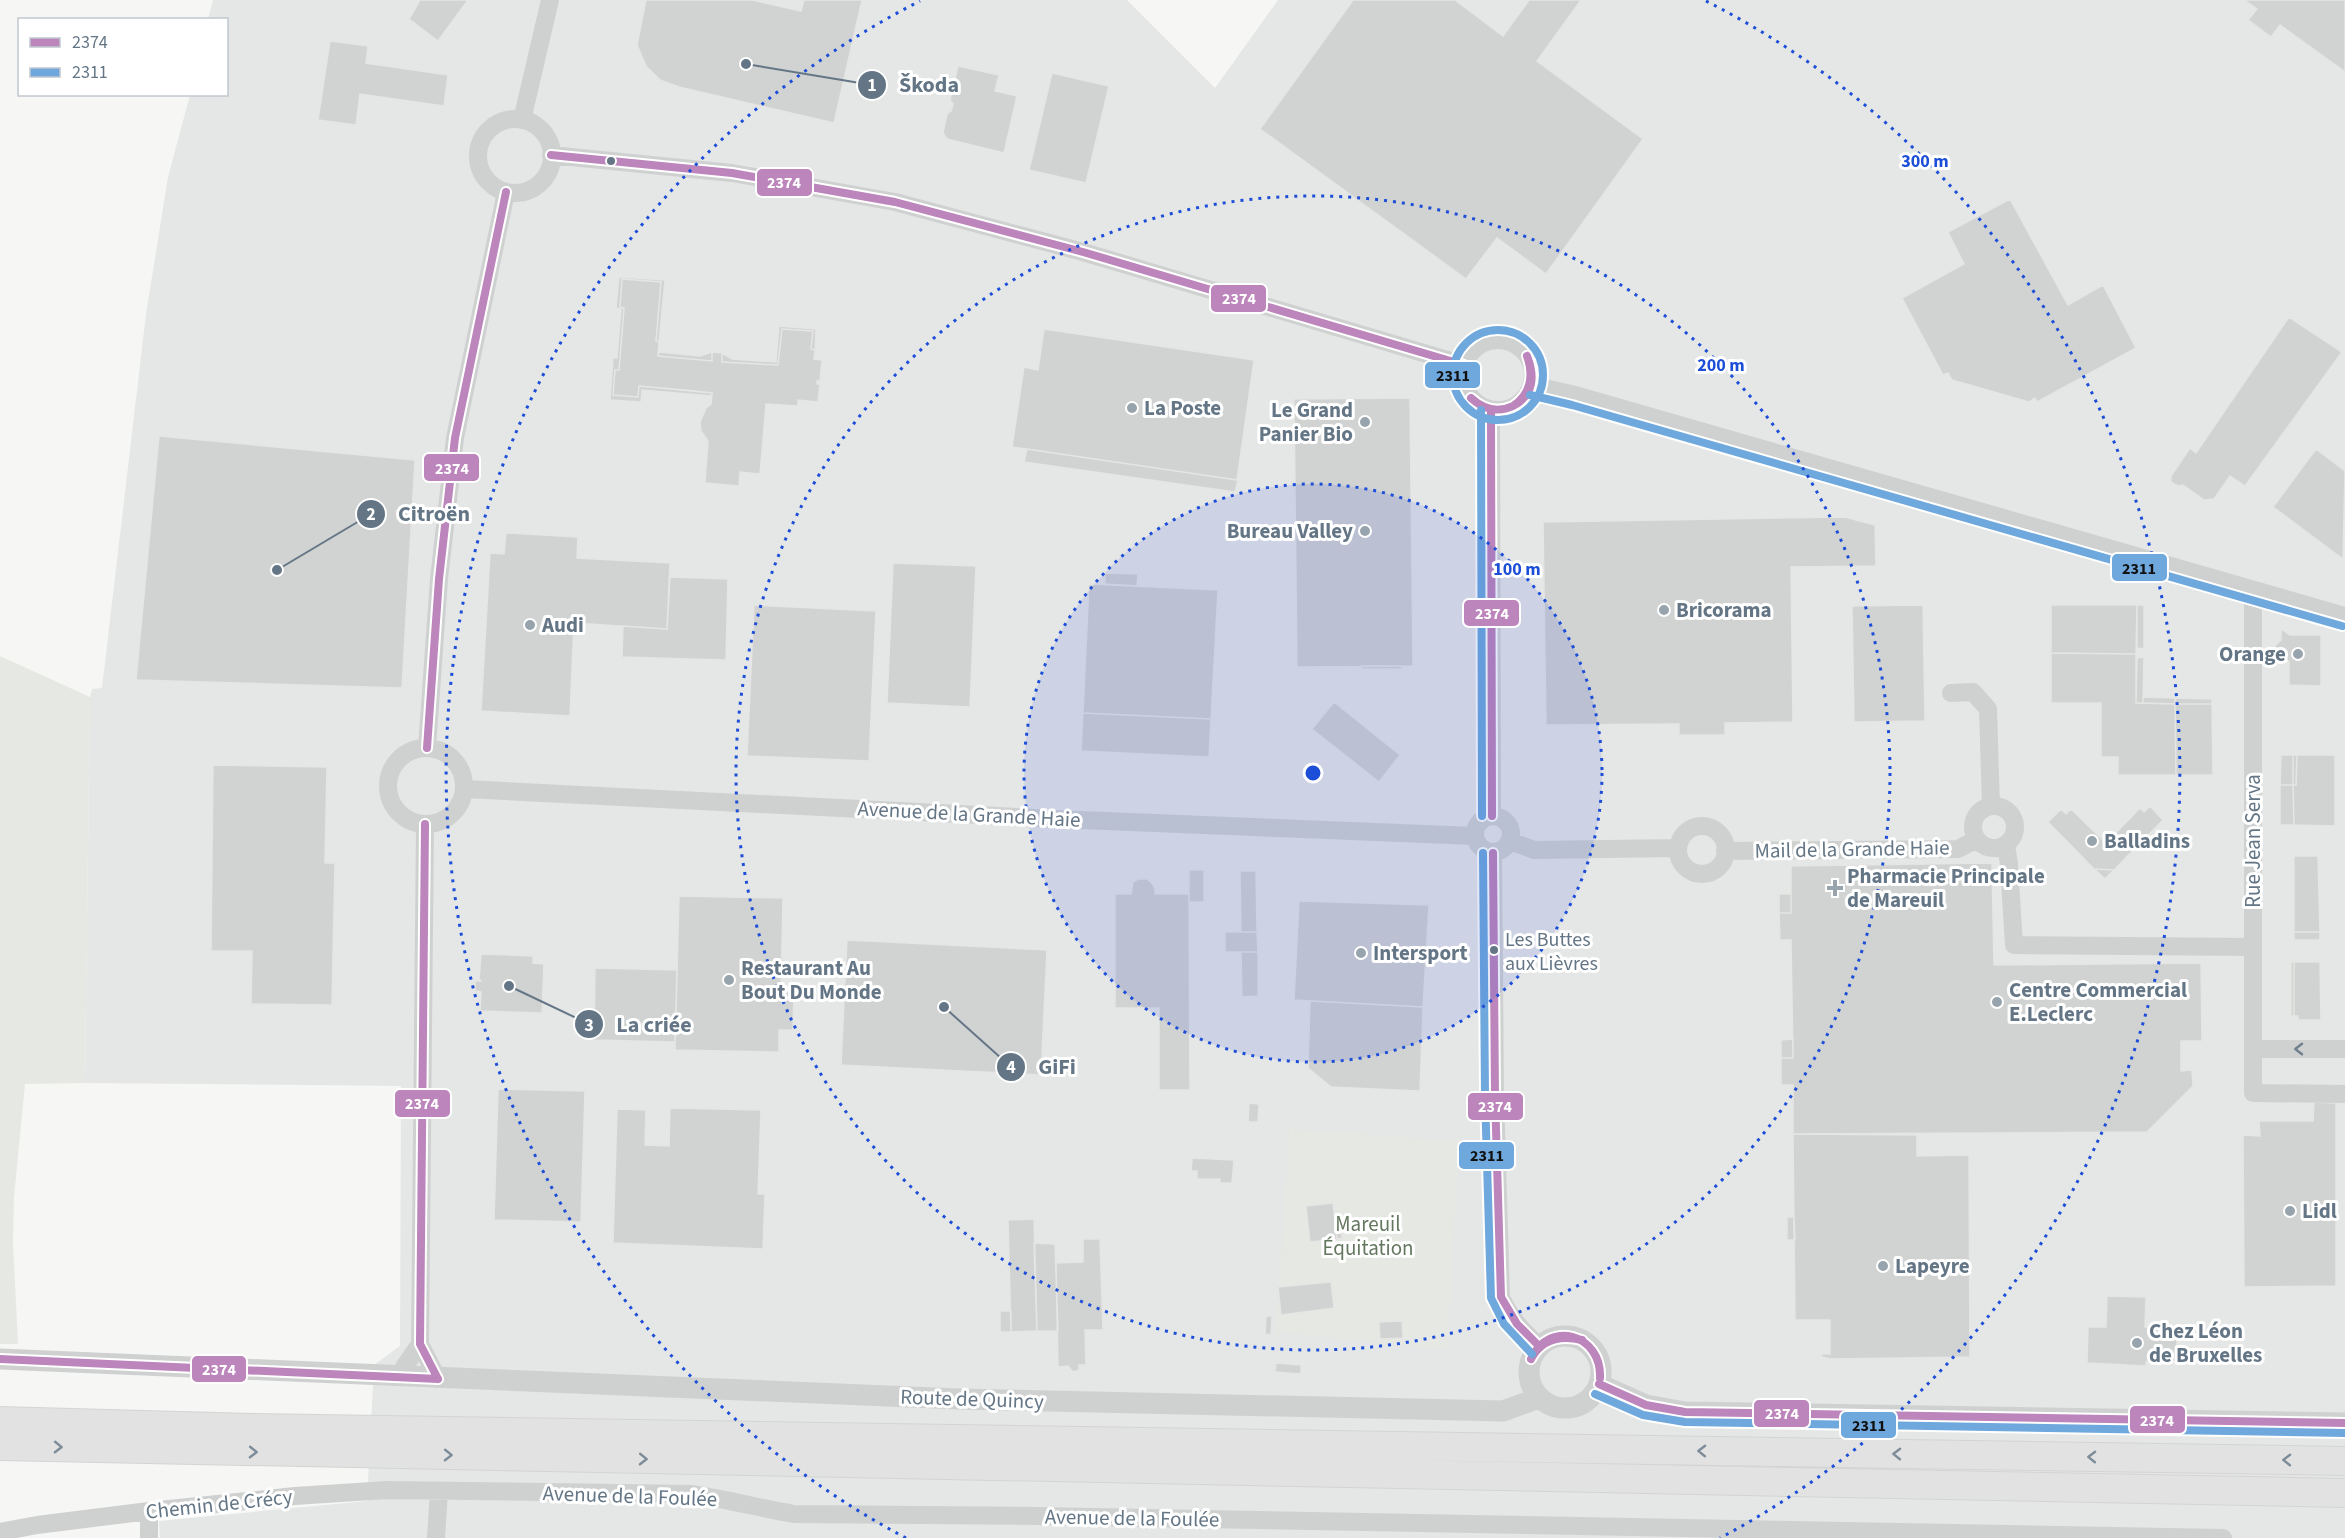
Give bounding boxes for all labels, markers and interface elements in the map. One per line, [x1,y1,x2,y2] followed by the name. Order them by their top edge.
[18,18,228,96] legend
[72,30,108,55] text: 2374
[72,60,108,85] text: 2311
[857,65,971,105] callout: Škoda
[899,69,959,101] text: Škoda
[867,73,877,98] text: 1
[1901,149,1949,174] text: 300 m
[605,155,617,167] unlabelled marker
[756,168,813,197] line badge: 2374
[767,172,801,194] text: 2374
[1210,284,1267,313] line badge: 2374
[1222,288,1256,310] text: 2374
[1697,353,1745,378] text: 200 m
[1424,361,1481,389] line badge: 2311
[1436,365,1470,387] text: 2311
[1144,393,1221,423] place label: La Poste
[1259,395,1353,449] place label: Le Grand Panier Bio
[1125,401,1139,415] marker: La Poste
[1358,415,1372,429] marker: Le Grand Panier Bio
[423,453,480,482] line badge: 2374
[435,458,469,480] text: 2374
[356,494,482,534] callout: Citroën
[398,498,470,530] text: Citroën
[366,502,376,527] text: 2
[1227,516,1353,546] place label: Bureau Valley
[1358,524,1372,538] marker: Bureau Valley
[2111,553,2168,582] line badge: 2311
[1493,557,1541,582] text: 100 m
[2122,558,2156,580] text: 2311
[1676,595,1772,625] place label: Bricorama
[1463,599,1520,627] line badge: 2374
[1475,603,1509,625] text: 2374
[1657,603,1671,617] marker: Bricorama
[541,610,584,640] place label: Audi
[523,618,537,632] marker: Audi
[2219,639,2286,669] place label: Orange
[2291,647,2305,661] marker: Orange
[1303,763,1323,783] centre of rings
[2238,774,2268,908] street label: Rue Jean Serva
[857,793,1081,835] street label: Avenue de la Grande Haie
[2104,826,2190,856] place label: Balladins
[1754,832,1950,866] street label: Mail de la Grande Haie
[2085,834,2099,848] marker: Balladins
[1847,861,2045,915] place label: Pharmacie Principale de Mareuil
[1828,881,1842,895] marker: Pharmacie Principale de Mareuil
[1505,926,1598,978] place label: Les Buttes aux Lièvres
[1373,938,1467,968] place label: Intersport
[1488,944,1500,956] marker: Les Buttes aux Lièvres
[1354,946,1368,960] marker: Intersport
[741,953,882,1007] place label: Restaurant Au Bout Du Monde
[722,973,736,987] marker: Restaurant Au Bout Du Monde
[2009,975,2187,1029] place label: Centre Commercial E.Leclerc
[1990,995,2004,1009] marker: Centre Commercial E.Leclerc
[574,1004,704,1044] callout: La criée
[616,1009,692,1041] text: La criée
[584,1013,594,1038] text: 3
[2295,1043,2304,1055] one-way arrow
[996,1047,1088,1087] callout: GiFi
[1038,1051,1076,1083] text: GiFi
[1006,1055,1016,1080] text: 4
[394,1089,451,1118] line badge: 2374
[1467,1092,1524,1121] line badge: 2374
[405,1093,439,1115] text: 2374
[1478,1096,1512,1118] text: 2374
[1458,1141,1515,1170] line badge: 2311
[1470,1145,1504,1167] text: 2311
[2302,1196,2337,1226] place label: Lidl
[2283,1204,2297,1218] marker: Lidl
[1322,1209,1414,1263] park label: Mareuil Équitation
[1895,1251,1970,1281] place label: Lapeyre
[1876,1259,1890,1273] marker: Lapeyre
[2149,1316,2262,1370] place label: Chez Léon de Bruxelles
[2130,1336,2144,1350] marker: Chez Léon de Bruxelles
[191,1355,247,1383] line badge: 2374
[202,1359,236,1381] text: 2374
[900,1382,1045,1417] street label: Route de Quincy
[1753,1399,1810,1428] line badge: 2374
[1765,1403,1799,1425] text: 2374
[2129,1405,2186,1434] line badge: 2374
[2140,1410,2174,1432] text: 2374
[1840,1411,1897,1439] line badge: 2311
[1852,1415,1886,1437] text: 2311
[54,1441,63,1453] one-way arrow
[249,1445,258,1458] one-way arrow
[1697,1445,1706,1457] one-way arrow
[1892,1448,1901,1460] one-way arrow
[444,1449,453,1462] one-way arrow
[2087,1451,2096,1463] one-way arrow
[639,1453,648,1466] one-way arrow
[2282,1454,2291,1466] one-way arrow
[542,1478,718,1514] street label: Avenue de la Foulée
[144,1481,294,1527] street label: Chemin de Crécy
[1045,1501,1219,1535] street label: Avenue de la Foulée

